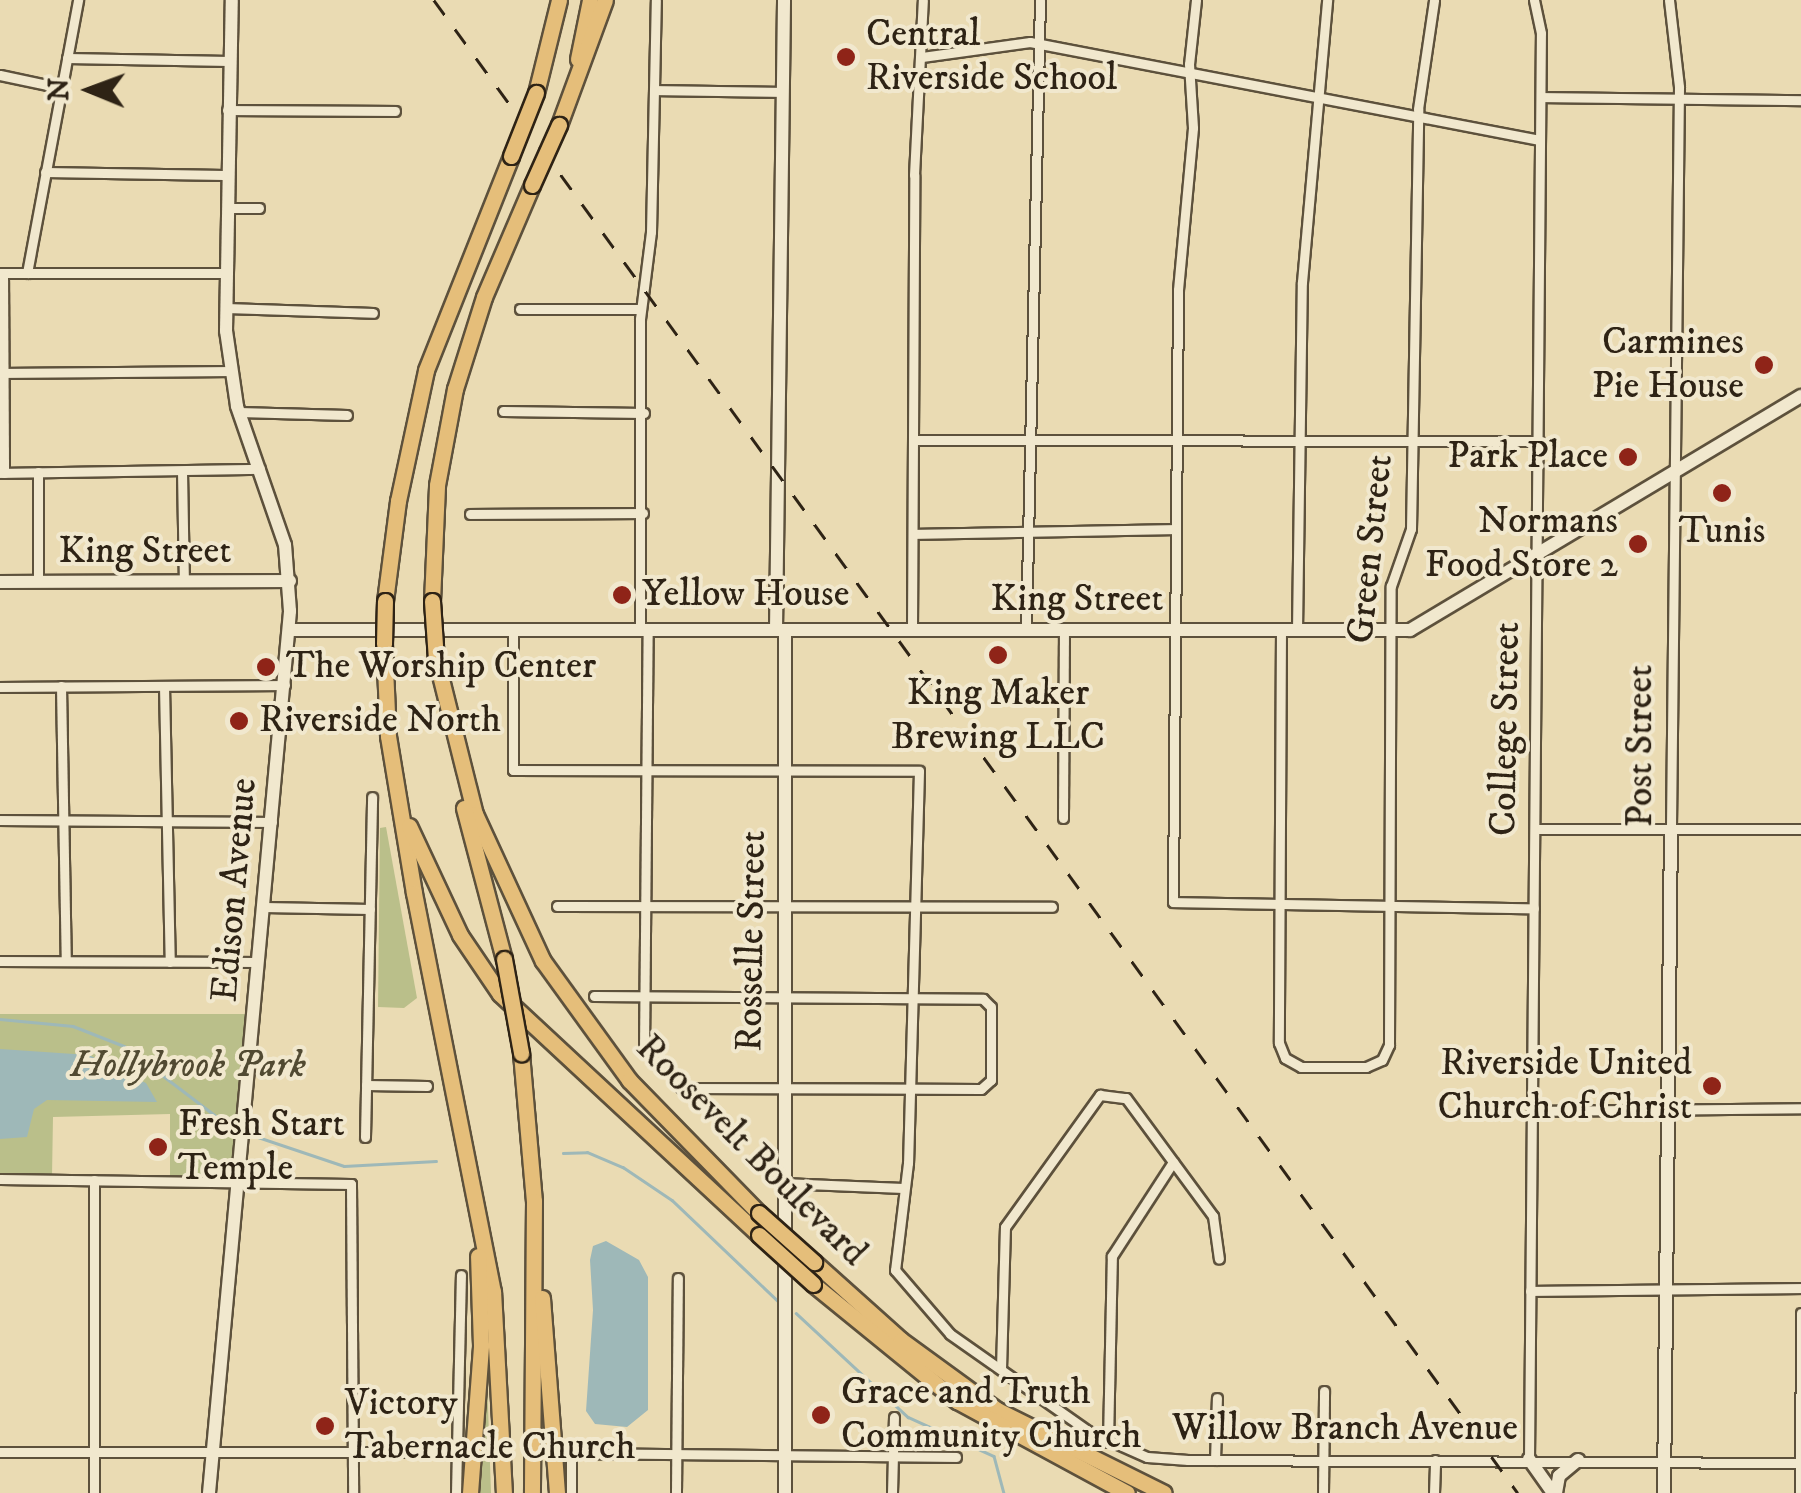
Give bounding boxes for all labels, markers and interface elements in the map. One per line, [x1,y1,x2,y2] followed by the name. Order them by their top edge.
[866,12,1117,101] place label: Central Riverside School
[40,40,140,140] north arrow
[835,46,857,68] marker: Central Riverside School
[42,78,77,101] text: N
[1592,320,1744,409] place label: Carmines Pie House
[1753,354,1775,376] marker: Carmines Pie House
[1447,434,1608,480] place label: Park Place
[1617,446,1639,468] marker: Park Place
[1338,452,1404,646] street label: Green Street
[1711,482,1733,504] marker: Tunis
[1425,499,1618,588] place label: Normans Food Store 2
[1679,509,1765,555] place label: Tunis
[59,529,231,575] street label: King Street
[1627,533,1649,555] marker: Normans Food Store 2
[642,572,849,618] place label: Yellow House
[991,577,1163,623] street label: King Street
[611,584,633,606] marker: Yellow House
[1481,621,1531,837] street label: College Street
[286,644,596,690] place label: The Worship Center
[987,644,1009,666] marker: King Maker Brewing LLC
[255,656,277,678] marker: The Worship Center
[1618,665,1664,827] street label: Post Street
[891,671,1105,761] place label: King Maker Brewing LLC
[259,698,501,744] place label: Riverside North
[228,710,250,732] marker: Riverside North
[203,776,267,1004] street label: Edison Avenue
[727,830,777,1052] street label: Rosselle Street
[626,1026,876,1276] street label: Roosevelt Boulevard
[1438,1041,1692,1130] place label: Riverside United Church of Christ
[70,1043,306,1089] park label: Hollybrook Park
[1701,1075,1723,1097] marker: Riverside United Church of Christ
[178,1102,345,1192] place label: Fresh Start Temple
[147,1136,169,1158] marker: Fresh Start Temple
[841,1370,1142,1460] place label: Grace and Truth Community Church
[345,1381,635,1470] place label: Victory Tabernacle Church
[810,1404,832,1426] marker: Grace and Truth Community Church
[1172,1406,1518,1452] street label: Willow Branch Avenue
[314,1415,336,1437] marker: Victory Tabernacle Church

